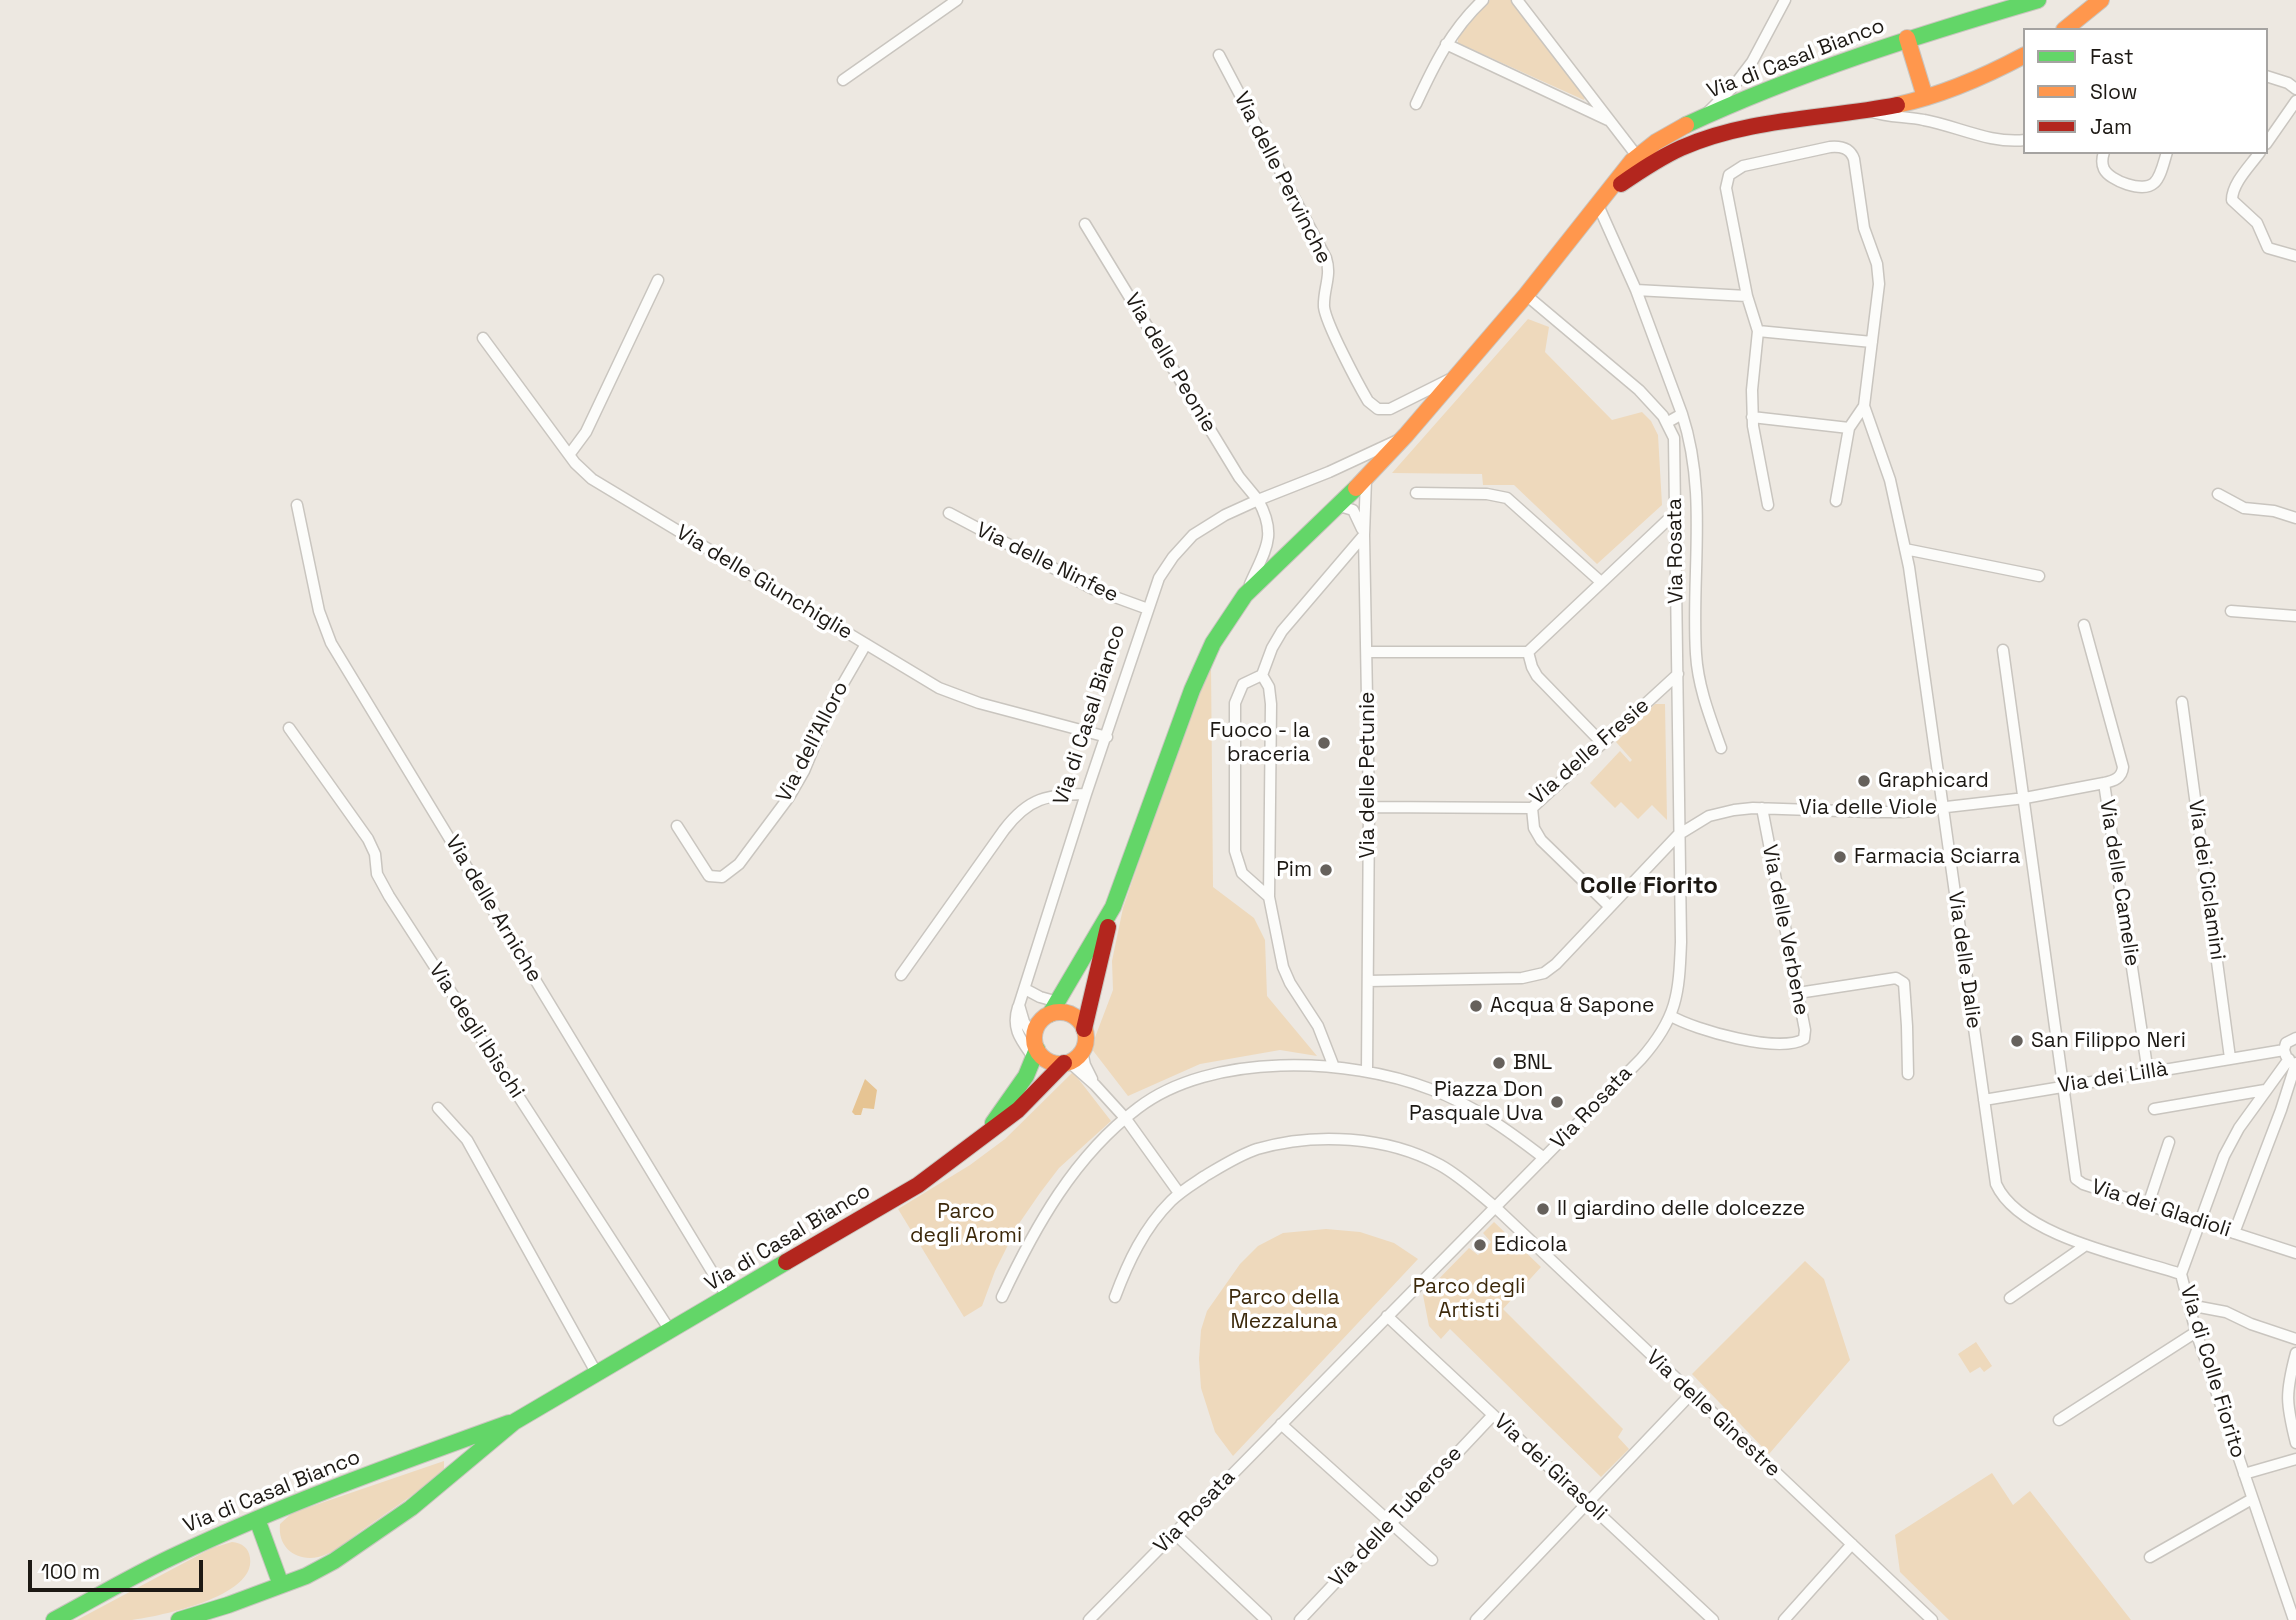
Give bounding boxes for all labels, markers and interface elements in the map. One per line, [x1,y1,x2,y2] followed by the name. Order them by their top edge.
[1704,14,1888,104] street label: Via di Casal Bianco
[2023,28,2268,154] legend
[2090,43,2134,70] text: Fast
[2090,78,2138,105] text: Slow
[1228,88,1336,268] street label: Via delle Pervinche
[2090,113,2132,140] text: Jam
[1119,289,1221,437] street label: Via delle Peonie
[1662,498,1690,604] street label: Via Rosata
[972,518,1122,608] street label: Via delle Ninfee
[671,520,857,646] street label: Via delle Giunchiglie
[1049,622,1131,808] street label: Via di Casal Bianco
[772,677,854,807] street label: Via dell'Alloro
[1355,692,1381,858] street label: Via delle Petunie
[1525,693,1655,811] street label: Via delle Fresie
[1210,718,1310,768] place label: Fuoco - la braceria
[1316,735,1332,751] marker: Fuoco - la braceria
[1878,768,1989,794] place label: Graphicard
[1856,773,1872,789] marker: Graphicard
[1799,795,1937,821] street label: Via delle Viole
[2093,798,2145,968] street label: Via delle Camelie
[2182,798,2230,962] street label: Via dei Ciclamini
[439,831,547,987] street label: Via delle Arniche
[1756,842,1814,1018] street label: Via delle Verbene
[1854,844,2020,870] place label: Farmacia Sciarra
[1832,849,1848,865] marker: Farmacia Sciarra
[1276,857,1312,883] place label: Pim
[1318,862,1334,878] marker: Pim
[1580,872,1718,900] district label: Colle Fiorito
[1942,890,1986,1030] street label: Via delle Dalie
[423,959,529,1103] street label: Via degli Ibischi
[1490,993,1654,1019] place label: Acqua & Sapone
[1468,998,1484,1014] marker: Acqua & Sapone
[2031,1028,2186,1054] place label: San Filippo Neri
[2009,1033,2025,1049] marker: San Filippo Neri
[1513,1050,1552,1076] place label: BNL
[1491,1055,1507,1071] marker: BNL
[2056,1057,2170,1099] street label: Via dei Lillà
[1546,1061,1638,1155] street label: Via Rosata
[1409,1077,1543,1127] place label: Piazza Don Pasquale Uva
[1549,1094,1565,1110] marker: Piazza Don Pasquale Uva
[2088,1175,2234,1243] street label: Via dei Gladioli
[701,1179,875,1297] street label: Via di Casal Bianco
[1557,1196,1805,1222] place label: Il giardino delle dolcezze
[910,1199,1022,1249] park label: Parco degli Aromi
[1535,1201,1551,1217] marker: Il giardino delle dolcezze
[1494,1232,1567,1258] place label: Edicola
[1472,1237,1488,1253] marker: Edicola
[1413,1274,1525,1324] park label: Parco degli Artisti
[2174,1283,2250,1461] street label: Via di Colle Fiorito
[1228,1285,1340,1335] park label: Parco della Mezzaluna
[1641,1345,1785,1483] street label: Via delle Ginestre
[1488,1409,1612,1527] street label: Via dei Girasoli
[1324,1441,1468,1593] street label: Via delle Tuberose
[180,1445,364,1539] street label: Via di Casal Bianco
[1149,1465,1241,1559] street label: Via Rosata
[32,1546,206,1590] scale bar
[41,1558,100,1585] text: 100 m

